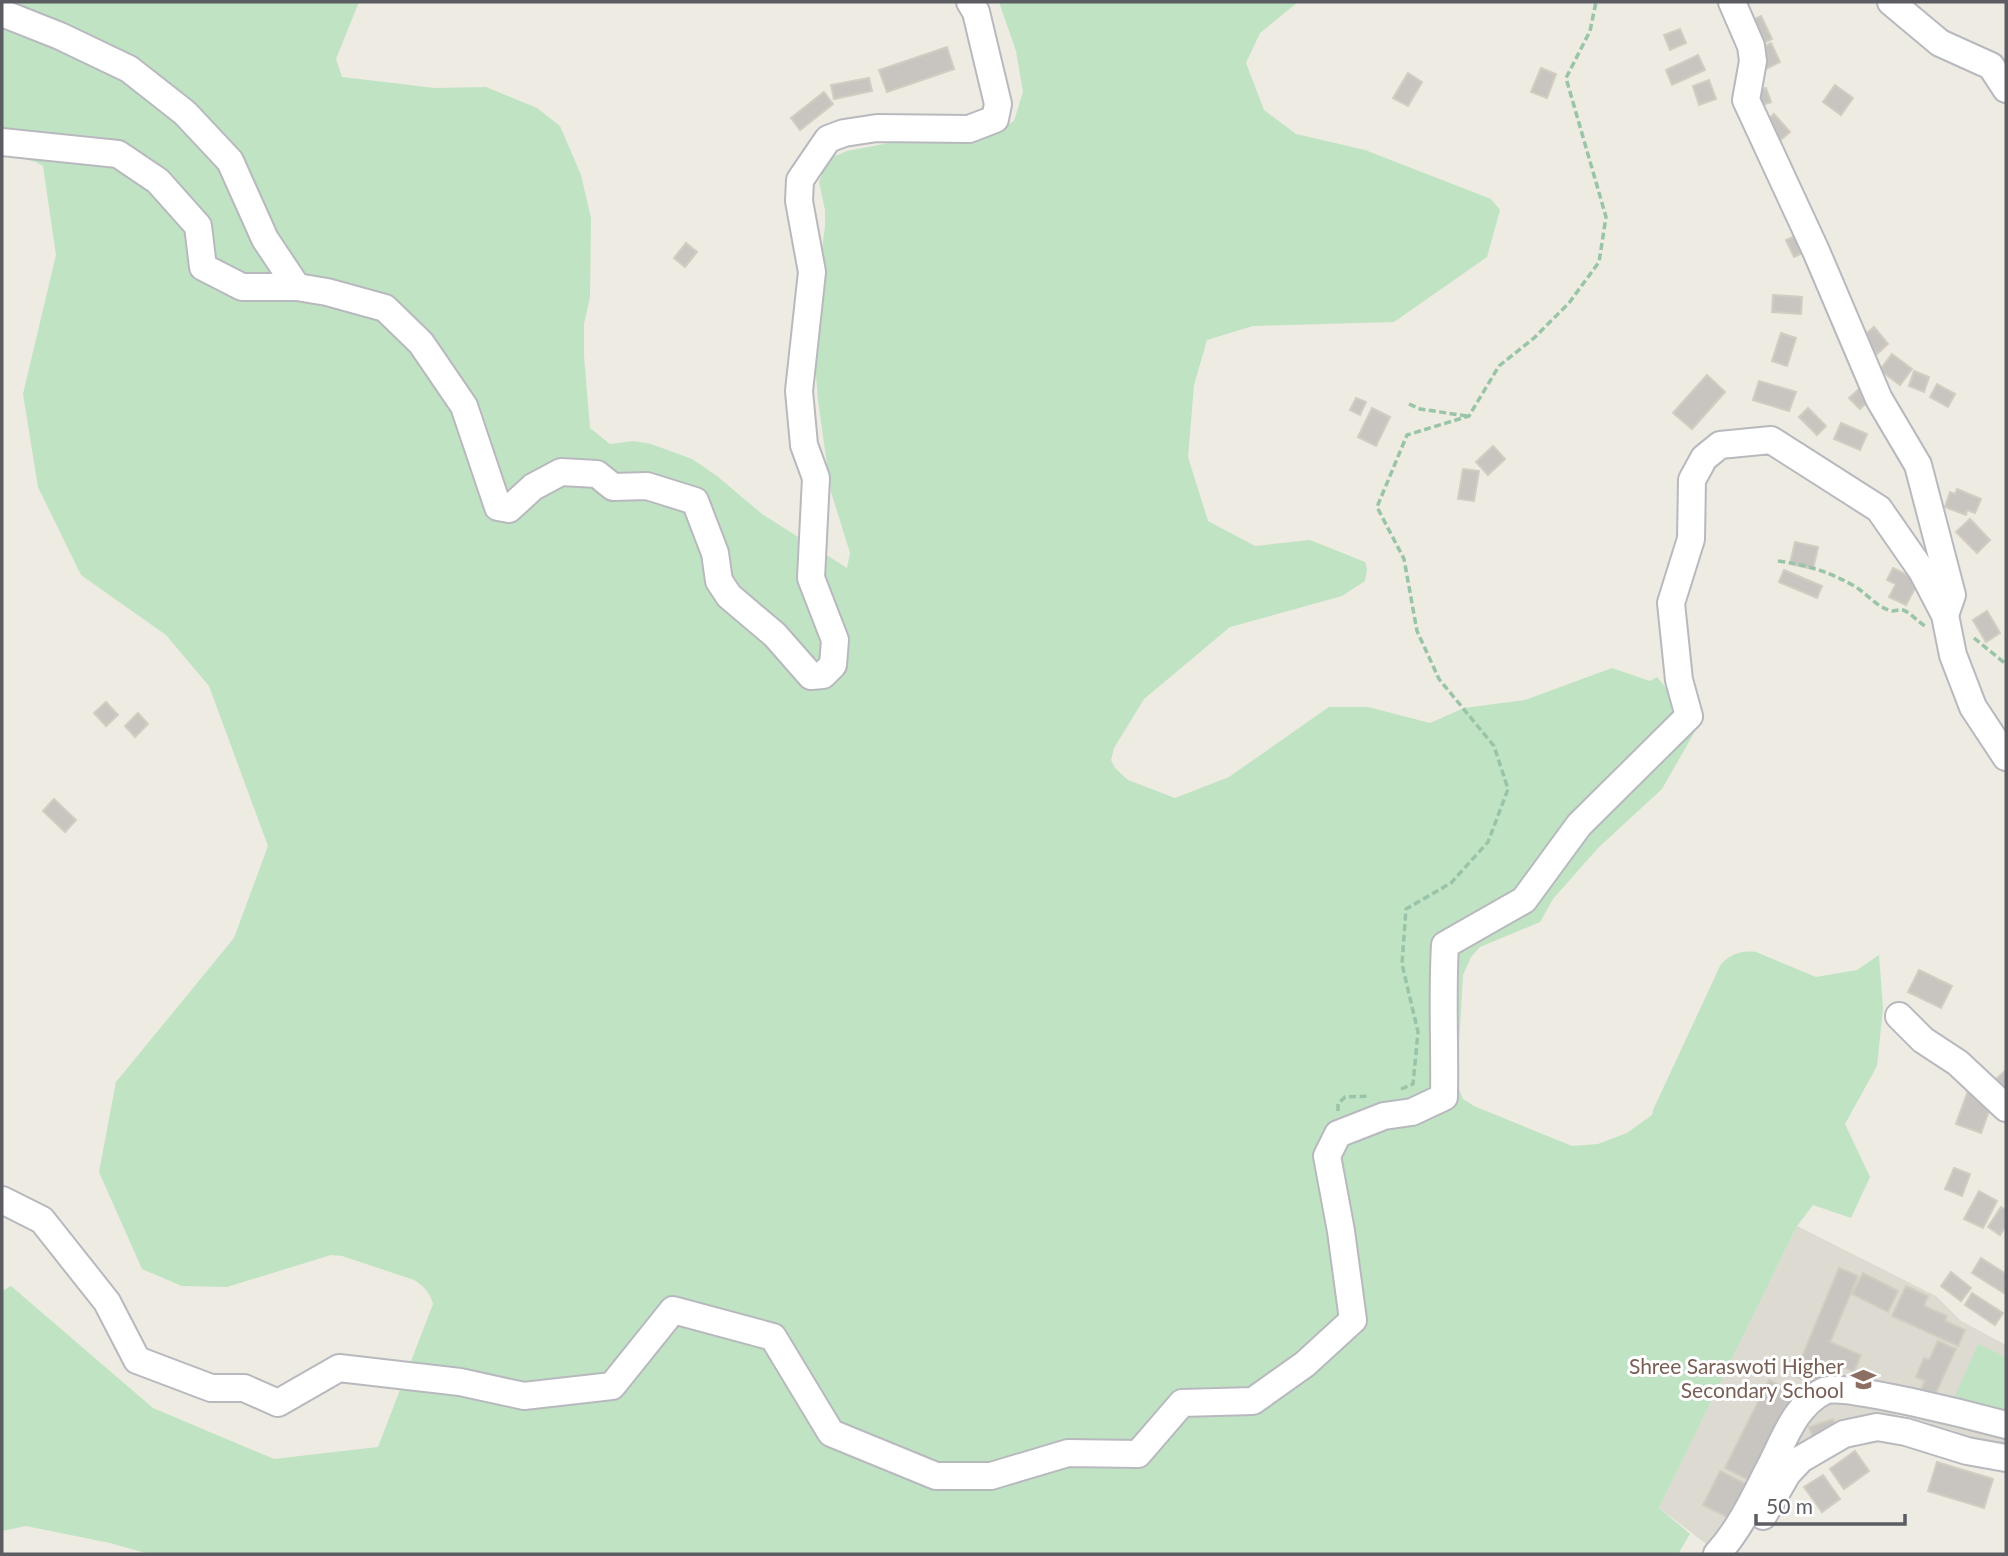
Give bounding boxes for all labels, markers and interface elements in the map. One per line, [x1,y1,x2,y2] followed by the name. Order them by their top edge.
[1629,1353,1844,1402] place label: Shree Saraswoti Higher Secondary School
[1850,1365,1878,1393] school or university icon: Shree Saraswoti Higher Secondary School
[1756,1482,1905,1526] scale bar
[1766,1493,1813,1518] text: 50 m

